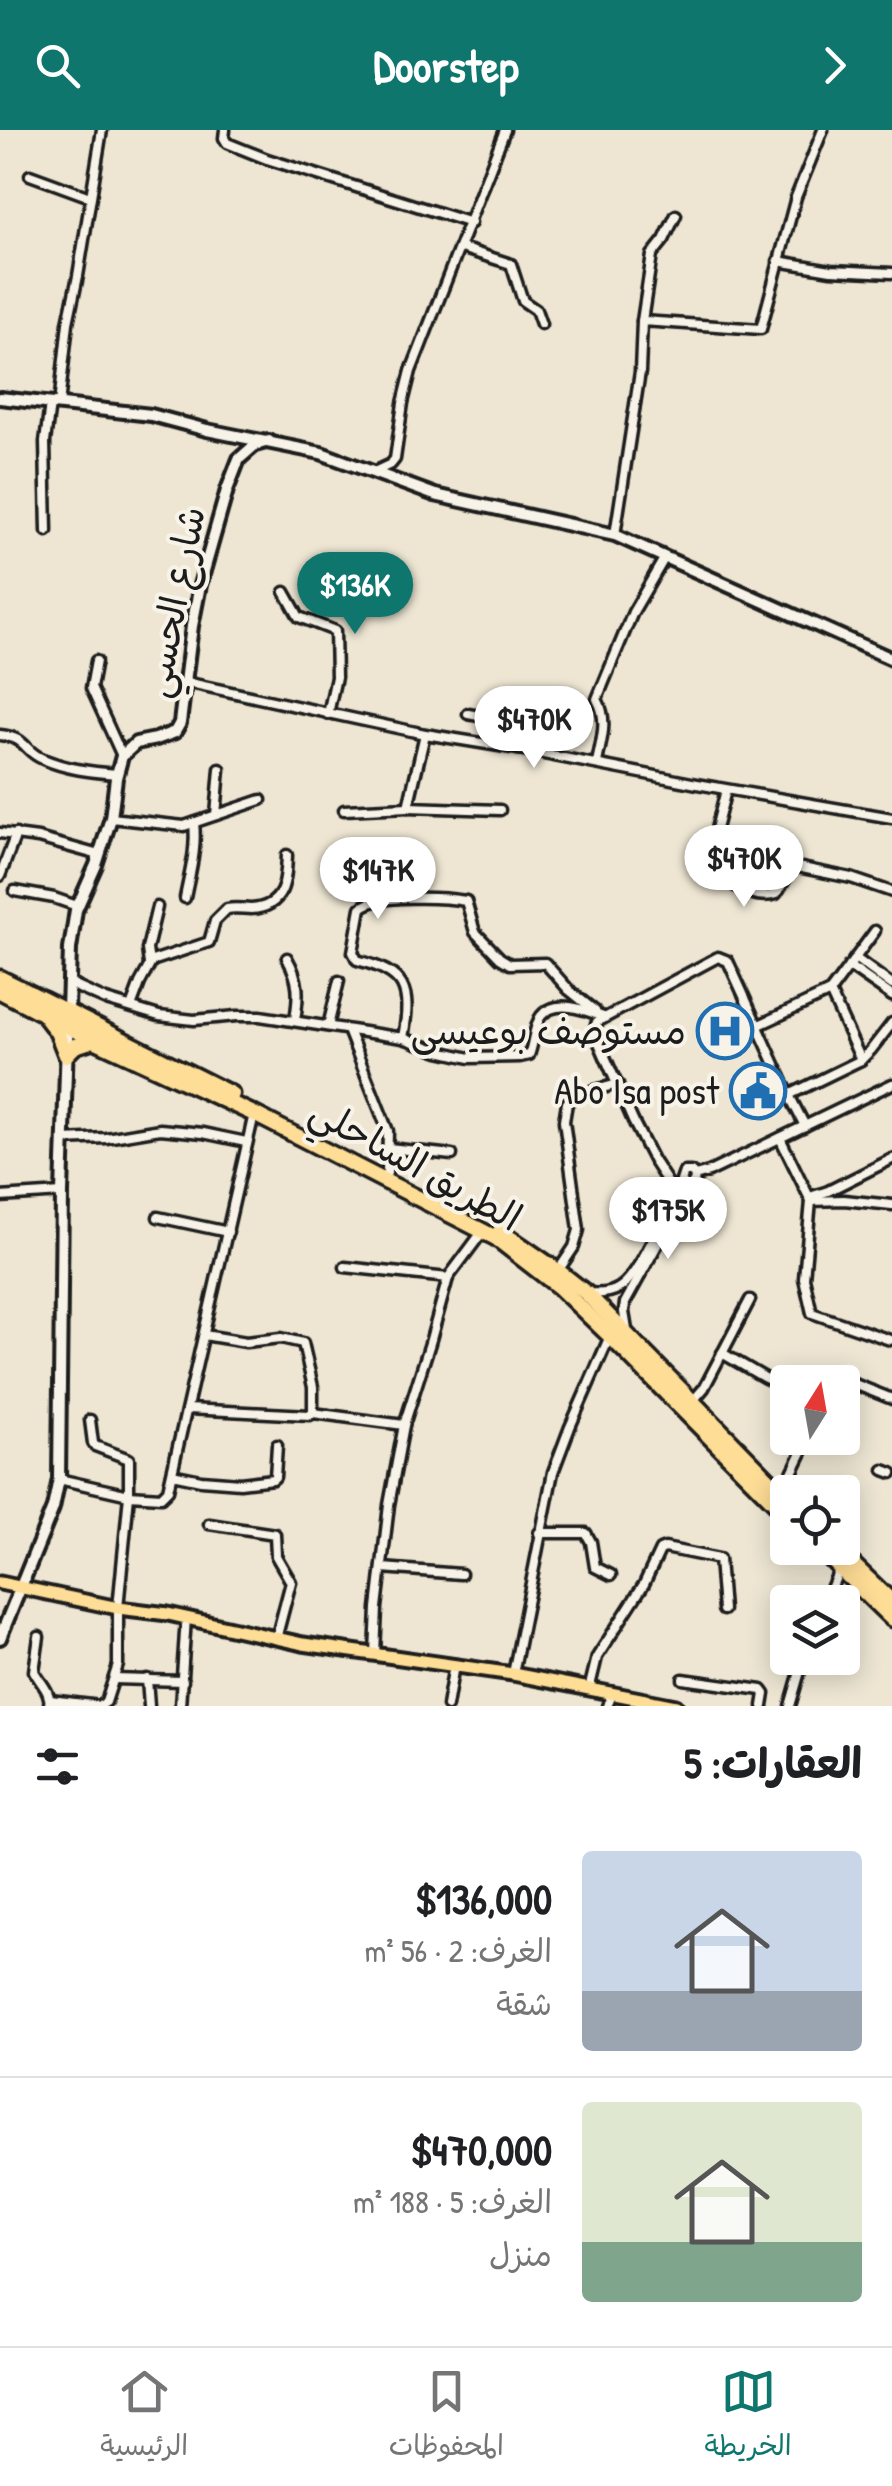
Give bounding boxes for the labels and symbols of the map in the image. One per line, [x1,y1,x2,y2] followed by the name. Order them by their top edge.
[129,502,225,703] street label: شارع الحسي
[285,552,425,637] pin: $136K
[464,686,604,771] pin: $470K
[674,825,814,910] pin: $470K
[308,837,448,922] pin: $147K
[695,1001,755,1061] hospital icon: مستوصف بوعيسى
[411,1004,686,1056] place label: مستوصف بوعيسى
[728,1061,788,1121] public building icon: Abo Isa post
[554,1064,720,1116] place label: Abo Isa post
[298,1084,532,1250] street label: الطريق الساحلي
[598,1177,738,1262] pin: $175K
[770,1365,860,1455] north arrow

